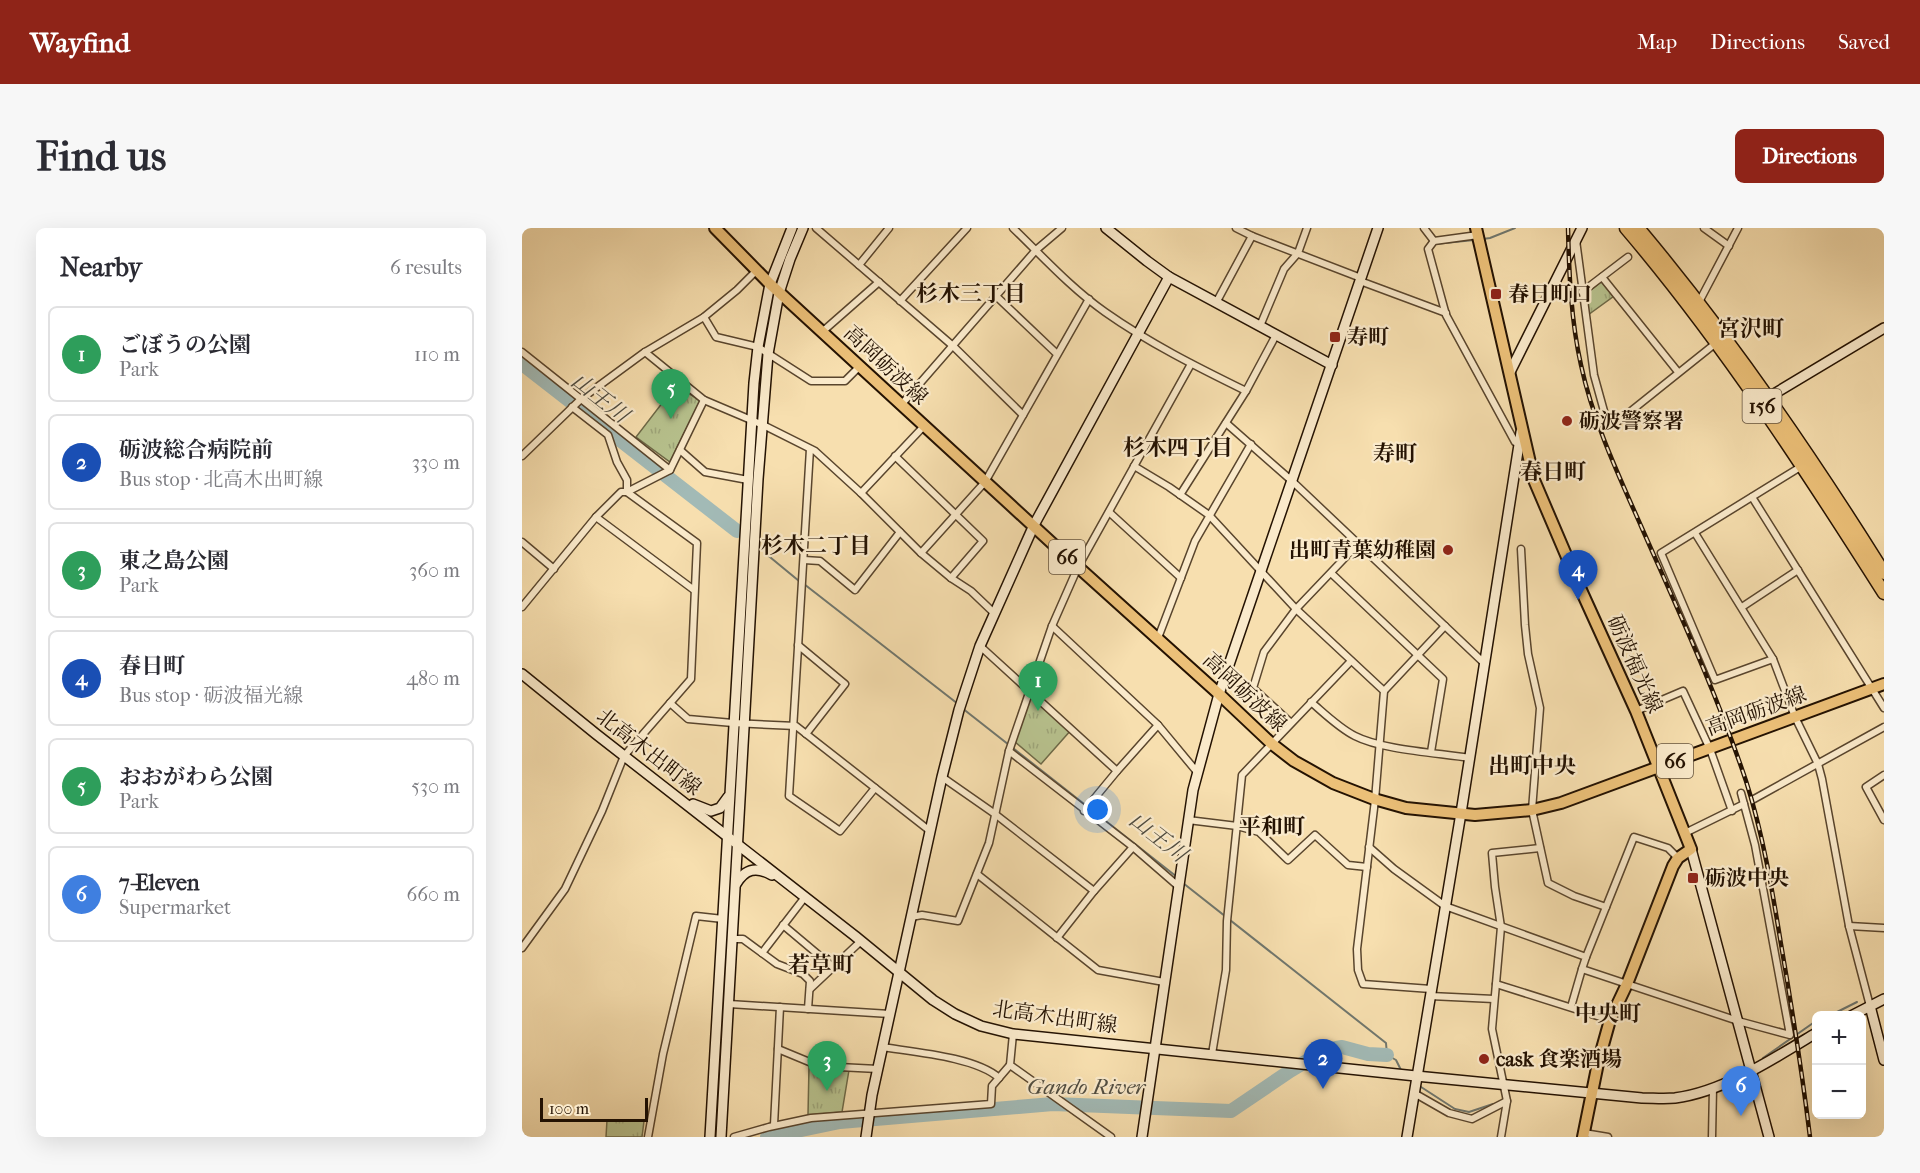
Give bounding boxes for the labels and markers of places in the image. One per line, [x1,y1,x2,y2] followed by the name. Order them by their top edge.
[1508,282,1592,306] place label: 春日町口
[1489,287,1503,301] marker: 春日町口
[1347,325,1389,349] place label: 寿町
[1328,330,1342,344] marker: 寿町
[652,370,690,419] pin: 5
[1579,409,1684,433] place label: 砺波警察署
[1560,414,1574,428] marker: 砺波警察署
[1289,538,1436,562] place label: 出町青葉幼稚園
[1441,543,1455,557] marker: 出町青葉幼稚園
[1558,550,1598,600] pin: 4
[1018,662,1058,711] pin: 1
[1705,866,1789,890] place label: 砺波中央
[1686,871,1700,885] marker: 砺波中央
[1304,1040,1342,1089] pin: 2
[808,1042,846,1091] pin: 3
[1496,1047,1622,1071] place label: cask 食楽酒場
[1477,1052,1491,1066] marker: cask 食楽酒場
[1722,1066,1760,1116] pin: 6

